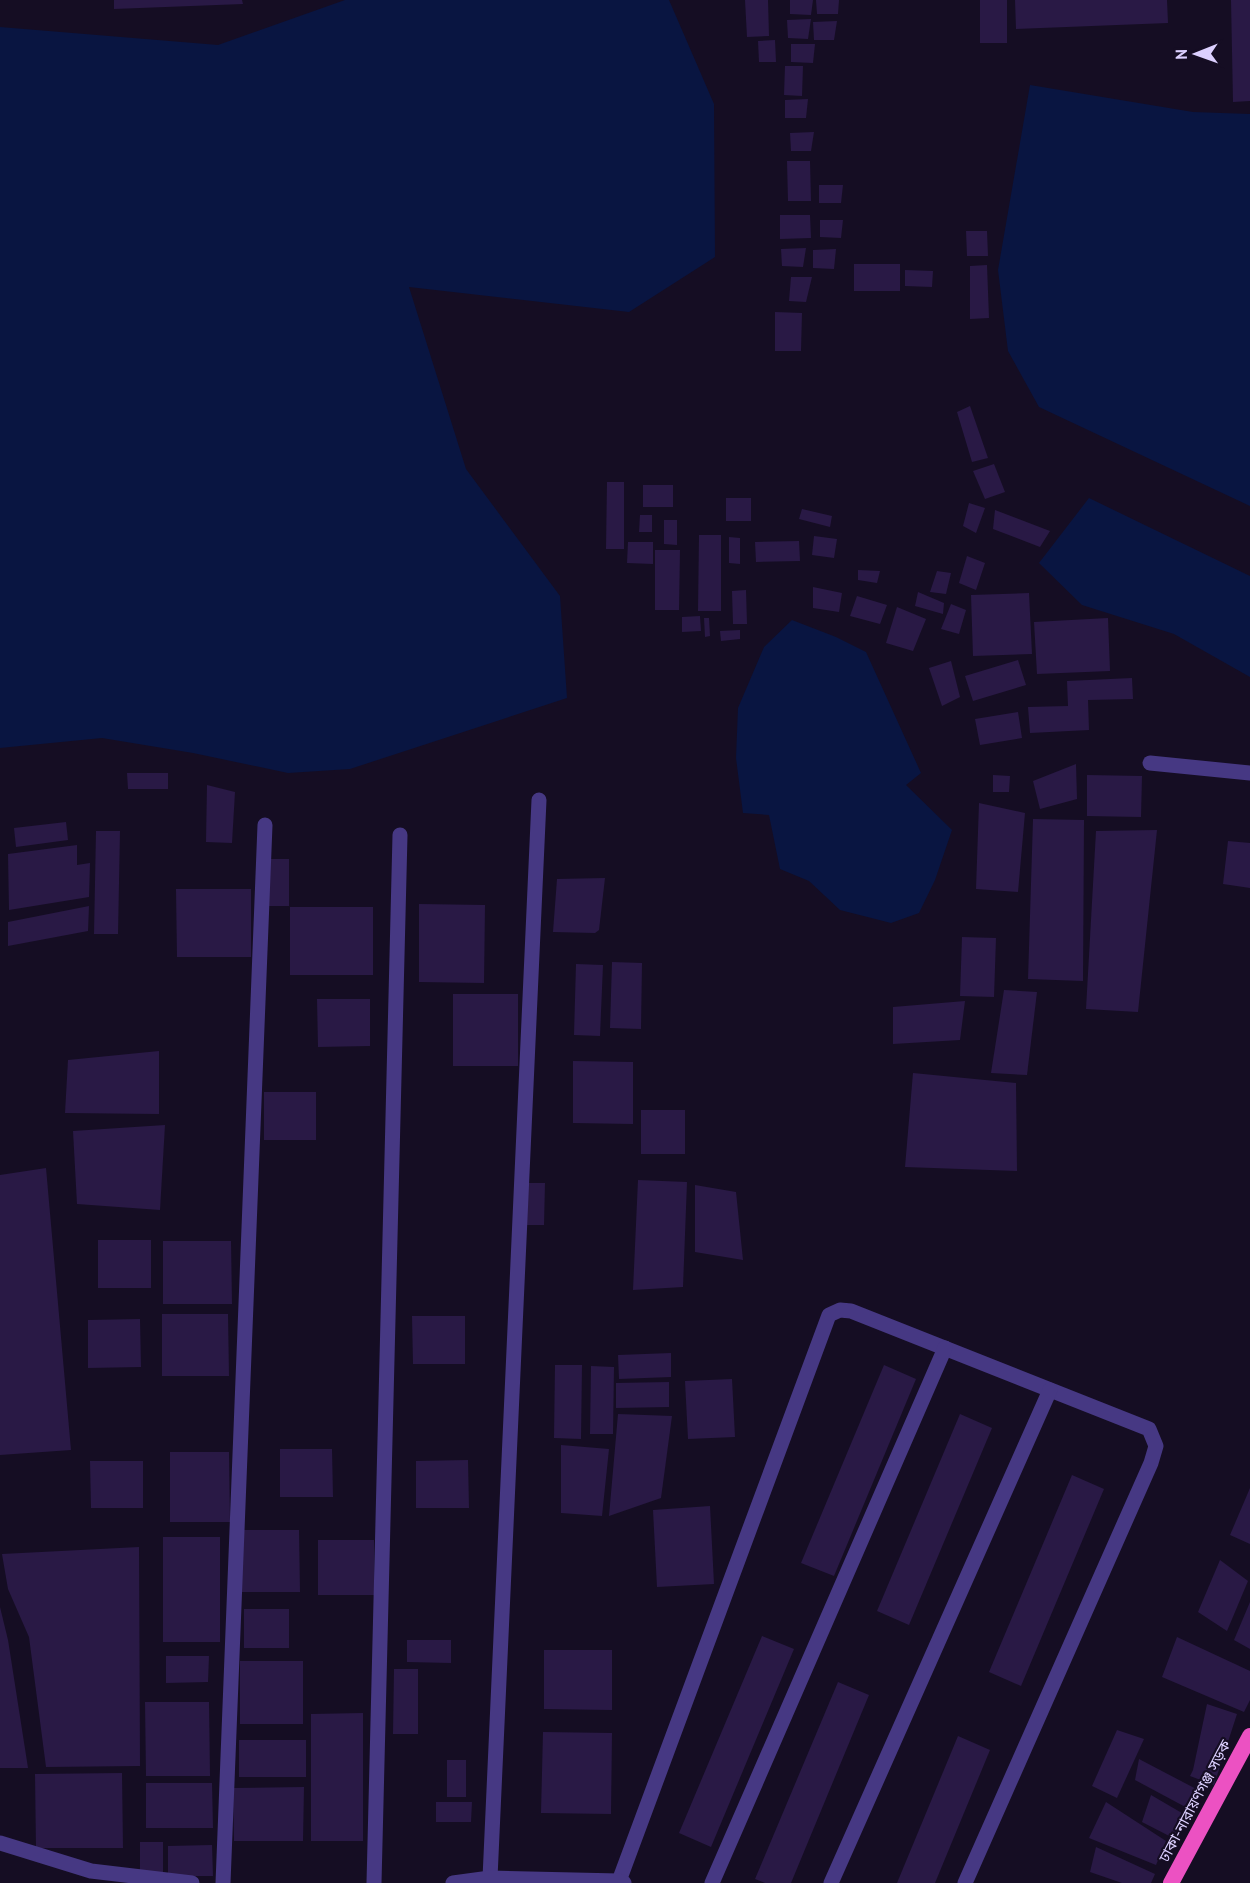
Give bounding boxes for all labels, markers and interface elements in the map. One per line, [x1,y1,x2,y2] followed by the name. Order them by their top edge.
[1166,24,1226,84] north arrow
[1171,49,1191,60] text: N
[1154,1736,1235,1866] street label: ঢাকা-নারায়ণগঞ্জ সড়ক

